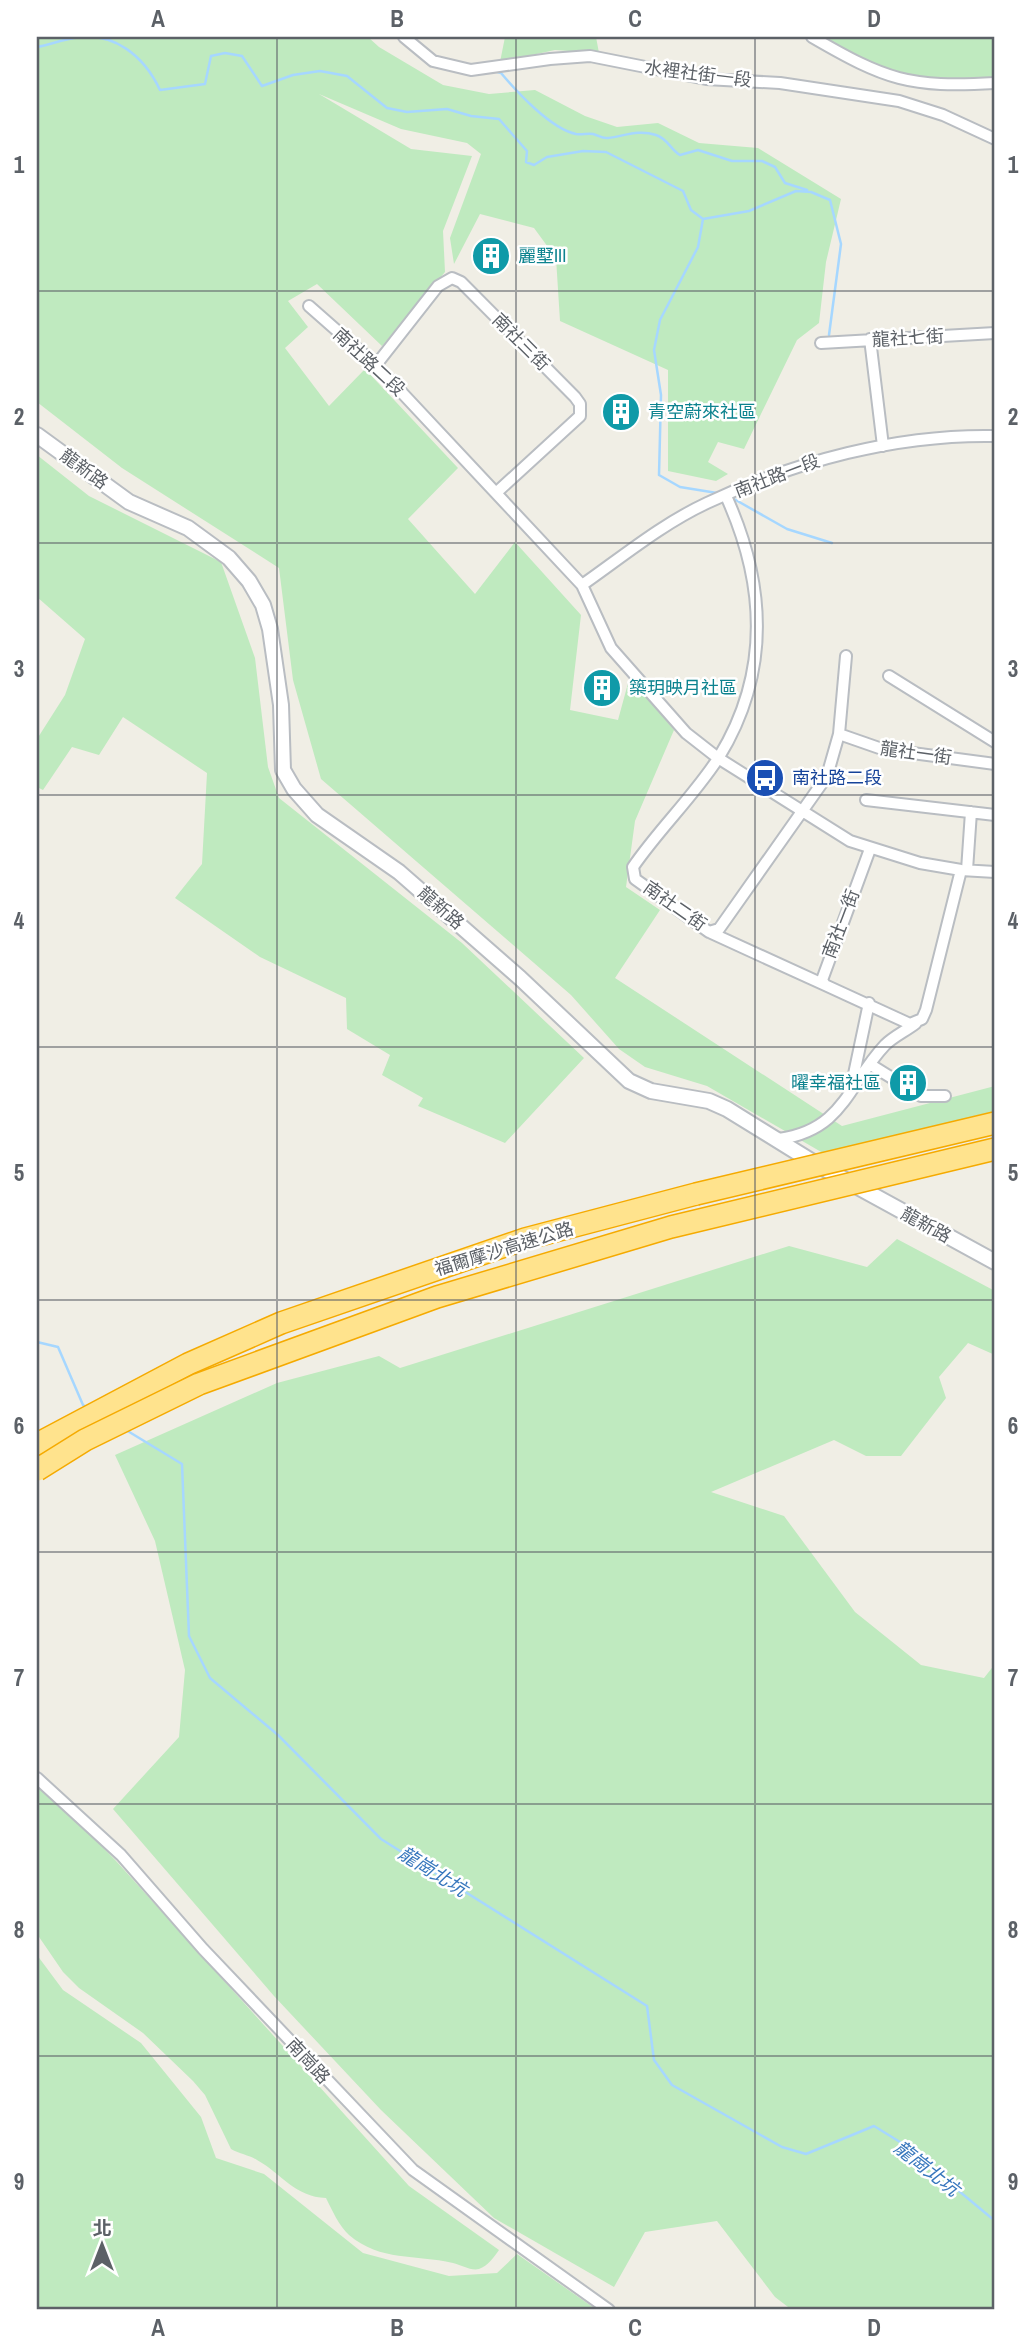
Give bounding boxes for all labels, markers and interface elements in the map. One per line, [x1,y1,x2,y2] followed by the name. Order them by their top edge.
[151,3,165,34] text: A
[390,3,404,34] text: B
[628,3,642,34] text: C
[867,3,881,34] text: D
[643,55,753,92] street label: 水裡社街一段
[14,149,25,180] text: 1
[1008,149,1019,180] text: 1
[470,235,512,277] building icon: 麗墅III
[518,243,566,268] place label: 麗墅III
[487,307,556,376] street label: 南社三街
[328,322,411,401] street label: 南社路二段
[871,323,945,352] street label: 龍社七街
[600,391,642,433] building icon: 青空蔚來社區
[648,399,756,424] place label: 青空蔚來社區
[14,401,24,432] text: 2
[1008,401,1018,432] text: 2
[55,443,113,495] street label: 龍新路
[730,448,823,503] street label: 南社路一段
[14,653,24,684] text: 3
[1008,653,1018,684] text: 3
[581,667,623,709] building icon: 築玥映月社區
[629,675,737,700] place label: 築玥映月社區
[879,735,953,770] street label: 龍社一街
[744,757,786,799] bus stop icon: 南社路二段
[792,765,882,790] place label: 南社路二段
[639,875,712,936] street label: 南社二街
[413,880,470,935] street label: 龍新路
[816,886,865,962] street label: 南社一街
[14,905,25,936] text: 4
[1008,905,1019,936] text: 4
[887,1062,929,1104] building icon: 曜幸福社區
[791,1070,881,1095] place label: 曜幸福社區
[14,1157,24,1188] text: 5
[1008,1157,1018,1188] text: 5
[897,1201,956,1249] street label: 龍新路
[431,1216,576,1282] street label: 福爾摩沙高速公路
[14,1410,24,1441] text: 6
[1008,1410,1018,1441] text: 6
[14,1662,24,1693] text: 7
[1008,1662,1018,1693] text: 7
[394,1840,475,1904] water label: 龍崗北坑
[14,1914,24,1945] text: 8
[1008,1914,1018,1945] text: 8
[281,2032,336,2089] street label: 南崗路
[889,2134,967,2203] water label: 龍崗北坑
[14,2166,24,2197] text: 9
[1008,2166,1018,2197] text: 9
[66,2210,136,2280] north arrow
[92,2215,112,2241] text: 北
[151,2312,165,2343] text: A
[390,2312,404,2343] text: B
[628,2312,642,2343] text: C
[867,2312,881,2343] text: D

